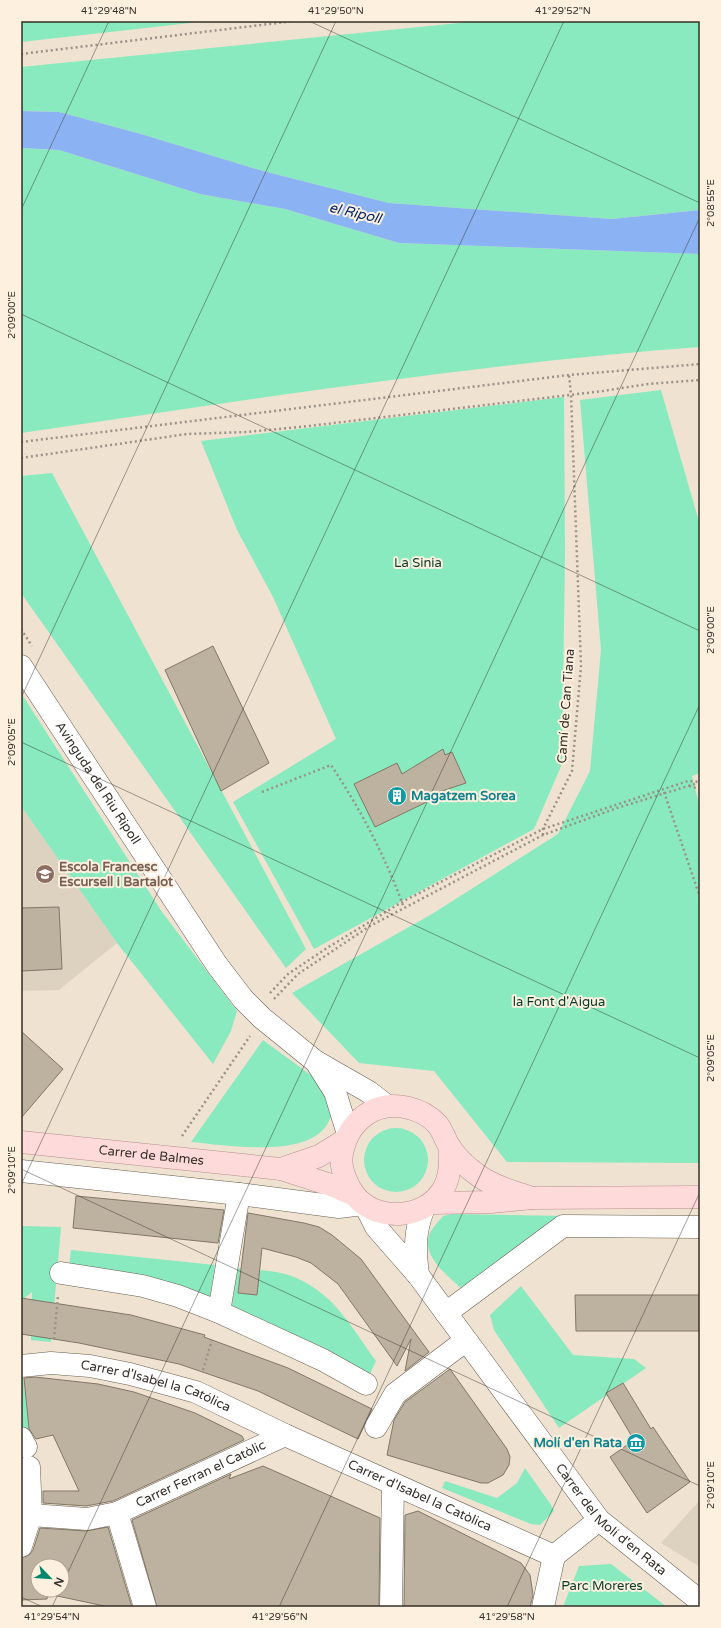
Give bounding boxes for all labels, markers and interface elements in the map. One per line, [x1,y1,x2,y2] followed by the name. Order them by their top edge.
[81,5,137,17] text: 41°29'48"N
[308,5,364,17] text: 41°29'50"N
[535,5,591,17] text: 41°29'52"N
[705,179,717,227] text: 2°08'55"E
[327,199,384,228] water label: el Ripoll
[6,291,18,339] text: 2°09'00"E
[394,555,442,571] park label: La Sinia
[705,606,717,654] text: 2°09'00"E
[554,648,578,764] street label: Camí de Can Tiana
[6,718,18,766] text: 2°09'05"E
[52,719,144,847] street label: Avinguda del Riu Ripoll
[386,785,408,807] building icon: Magatzem Sorea
[411,788,516,804] place label: Magatzem Sorea
[59,859,173,890] place label: Escola Francesc Escursell i Bartalot
[34,863,56,885] school or university icon: Escola Francesc Escursell i Bartalot
[513,994,605,1010] park label: la Font d'Aigua
[705,1034,717,1082] text: 2°09'05"E
[98,1142,205,1169] street label: Carrer de Balmes
[6,1146,18,1194] text: 2°09'10"E
[80,1357,233,1416] street label: Carrer d'Isabel la Católica
[625,1432,647,1454] museum icon: Molí d'en Rata
[533,1435,622,1451] place label: Molí d'en Rata
[133,1437,268,1511] street label: Carrer Ferran el Catòlic
[345,1456,494,1535] street label: Carrer d'Isabel la Catòlica
[552,1460,670,1579] street label: Carrer del Molí d'en Rata
[705,1461,717,1509] text: 2°09'10"E
[30,1558,70,1598] north arrow
[51,1575,66,1589] text: N
[561,1578,643,1594] park label: Parc Moreres
[24,1611,80,1623] text: 41°29'54"N
[252,1611,308,1623] text: 41°29'56"N
[479,1611,535,1623] text: 41°29'58"N

